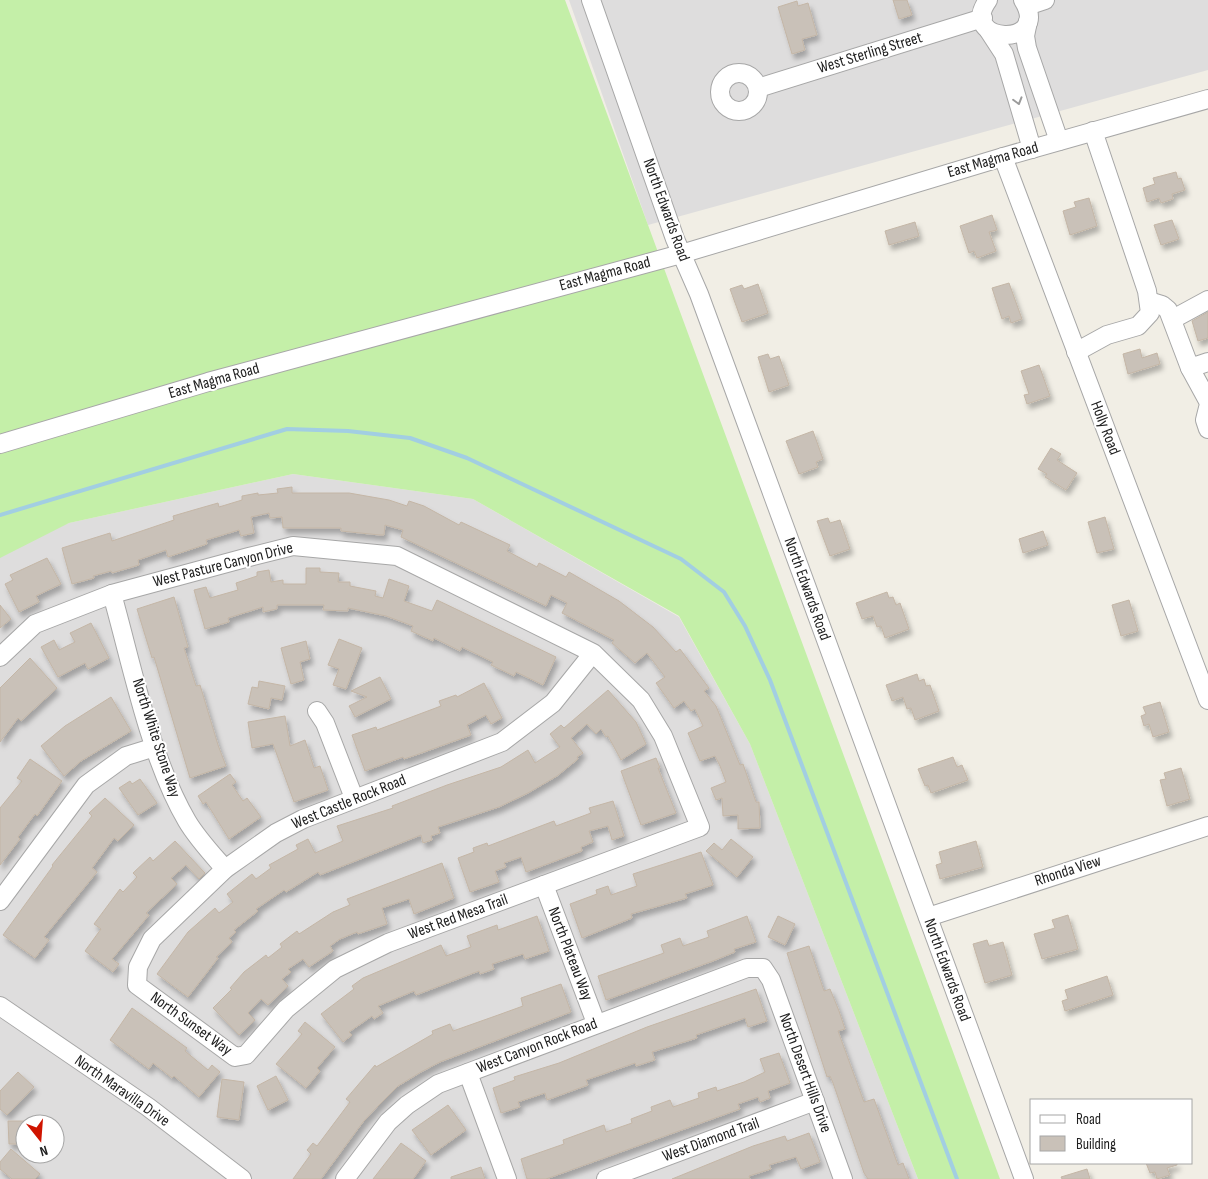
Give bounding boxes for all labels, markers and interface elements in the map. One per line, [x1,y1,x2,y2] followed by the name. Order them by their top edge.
[815,28,925,78] street label: West Sterling Street
[1012,96,1022,104] one-way arrow
[946,138,1040,182] street label: East Magma Road
[639,156,693,264] street label: North Edwards Road
[557,253,653,295] street label: East Magma Road
[167,359,261,403] street label: East Magma Road
[1086,398,1124,458] street label: Holly Road
[780,535,834,643] street label: North Edwards Road
[151,538,295,592] street label: West Pasture Canyon Drive
[128,676,184,800] street label: North White Stone Way
[289,770,409,834] street label: West Castle Rock Road
[1032,851,1104,891] street label: Rhonda View
[406,890,510,944] street label: West Red Mesa Trail
[543,905,597,1003] street label: North Plateau Way
[920,916,974,1024] street label: North Edwards Road
[147,988,235,1060] street label: North Sunset Way
[775,1011,835,1135] street label: North Desert Hills Drive
[474,1014,600,1078] street label: West Canyon Rock Road
[71,1051,173,1131] street label: North Maravilla Drive
[1030,1099,1193,1164] legend
[1076,1110,1101,1129] text: Road
[15,1114,65,1164] north arrow
[660,1114,762,1166] street label: West Diamond Trail
[1076,1135,1116,1154] text: Building
[38,1142,50,1160] text: N

